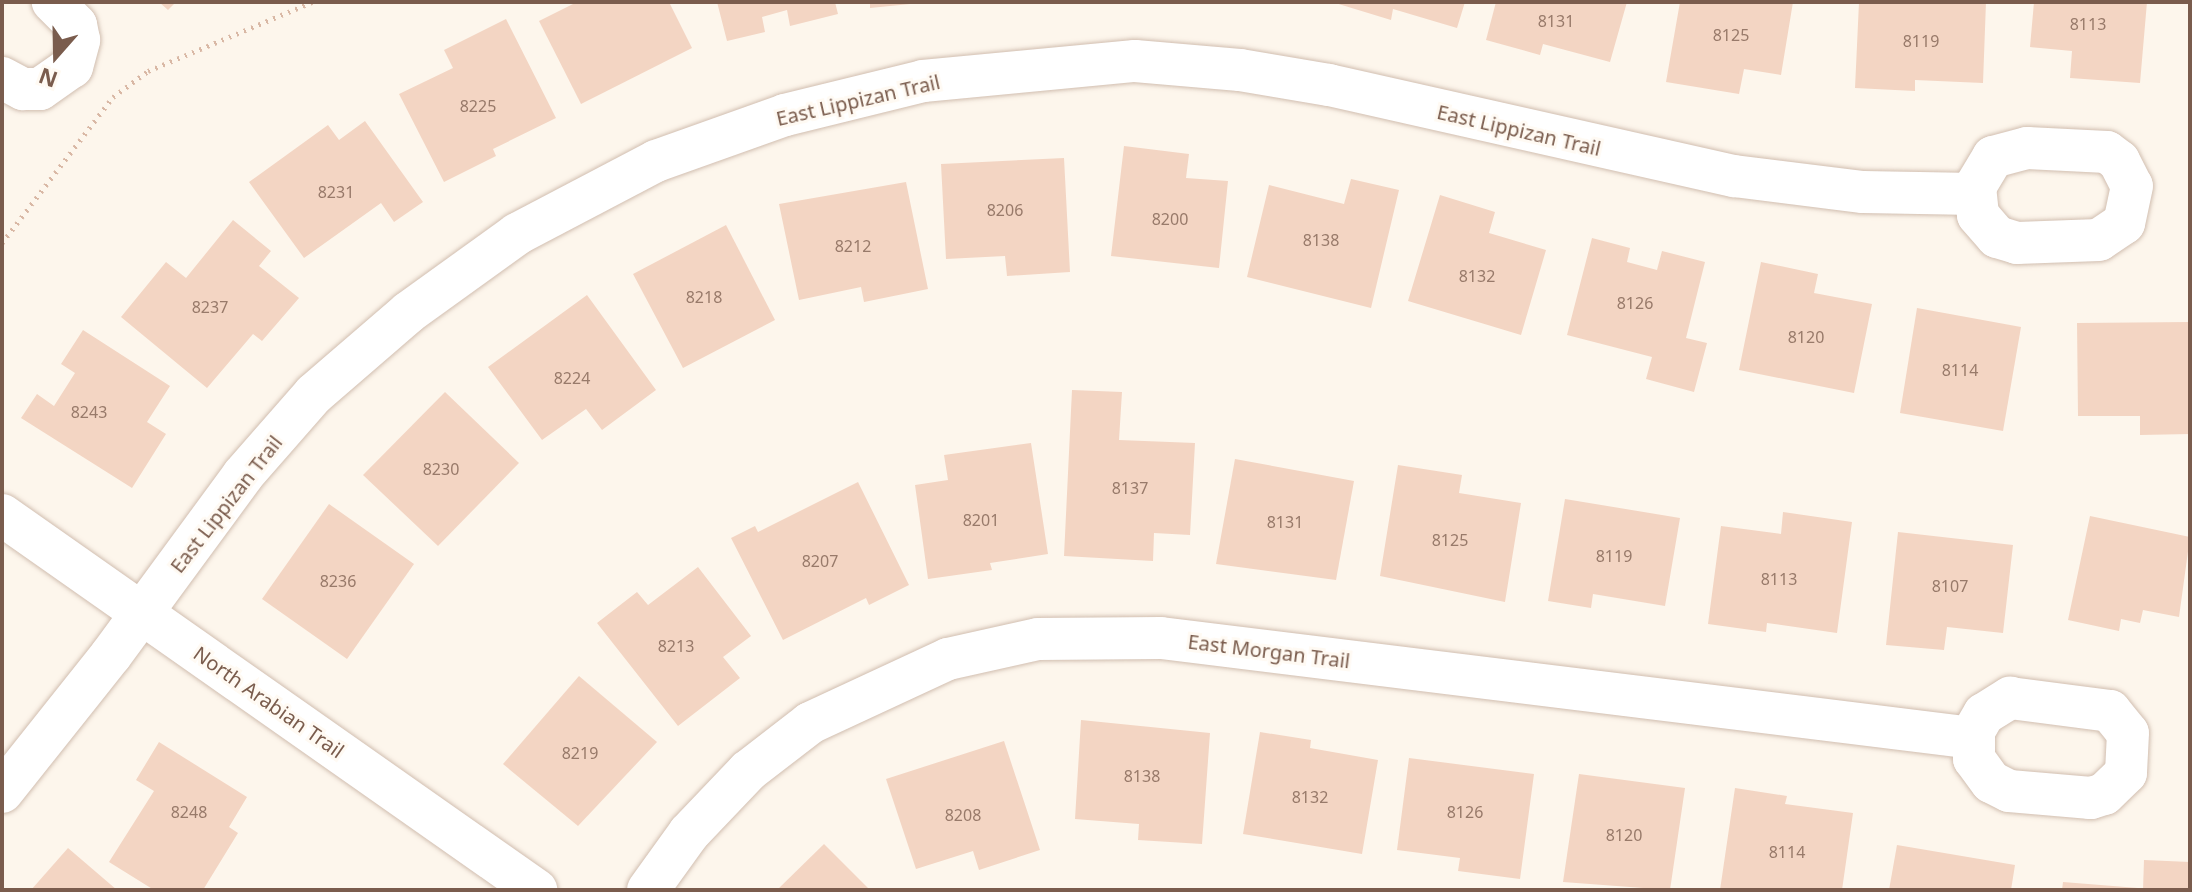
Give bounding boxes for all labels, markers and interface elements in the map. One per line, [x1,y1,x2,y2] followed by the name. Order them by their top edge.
[1538,11,1574,31] house number: 8131
[2070,14,2106,34] house number: 8113
[16,16,96,96] north arrow
[1713,25,1749,45] house number: 8125
[1903,31,1939,51] house number: 8119
[34,61,61,96] text: N
[774,69,942,131] street label: East Lippizan Trail
[460,96,496,116] house number: 8225
[1435,99,1603,161] street label: East Lippizan Trail
[318,182,354,202] house number: 8231
[987,200,1023,220] house number: 8206
[1152,209,1188,229] house number: 8200
[1303,230,1339,250] house number: 8138
[835,236,871,256] house number: 8212
[1459,266,1495,286] house number: 8132
[686,287,722,307] house number: 8218
[1617,293,1653,313] house number: 8126
[192,297,228,317] house number: 8237
[1788,327,1824,347] house number: 8120
[1942,360,1978,380] house number: 8114
[554,368,590,388] house number: 8224
[71,402,107,422] house number: 8243
[165,431,287,577] street label: East Lippizan Trail
[423,459,459,479] house number: 8230
[1112,478,1148,498] house number: 8137
[963,510,999,530] house number: 8201
[1267,512,1303,532] house number: 8131
[1432,530,1468,550] house number: 8125
[1596,546,1632,566] house number: 8119
[802,551,838,571] house number: 8207
[1761,569,1797,589] house number: 8113
[320,571,356,591] house number: 8236
[1932,576,1968,596] house number: 8107
[1187,629,1351,673] street label: East Morgan Trail
[658,636,694,656] house number: 8213
[189,641,349,763] street label: North Arabian Trail
[562,743,598,763] house number: 8219
[1124,766,1160,786] house number: 8138
[1292,787,1328,807] house number: 8132
[171,802,207,822] house number: 8248
[1447,802,1483,822] house number: 8126
[945,805,981,825] house number: 8208
[1606,825,1642,845] house number: 8120
[1769,842,1805,862] house number: 8114

